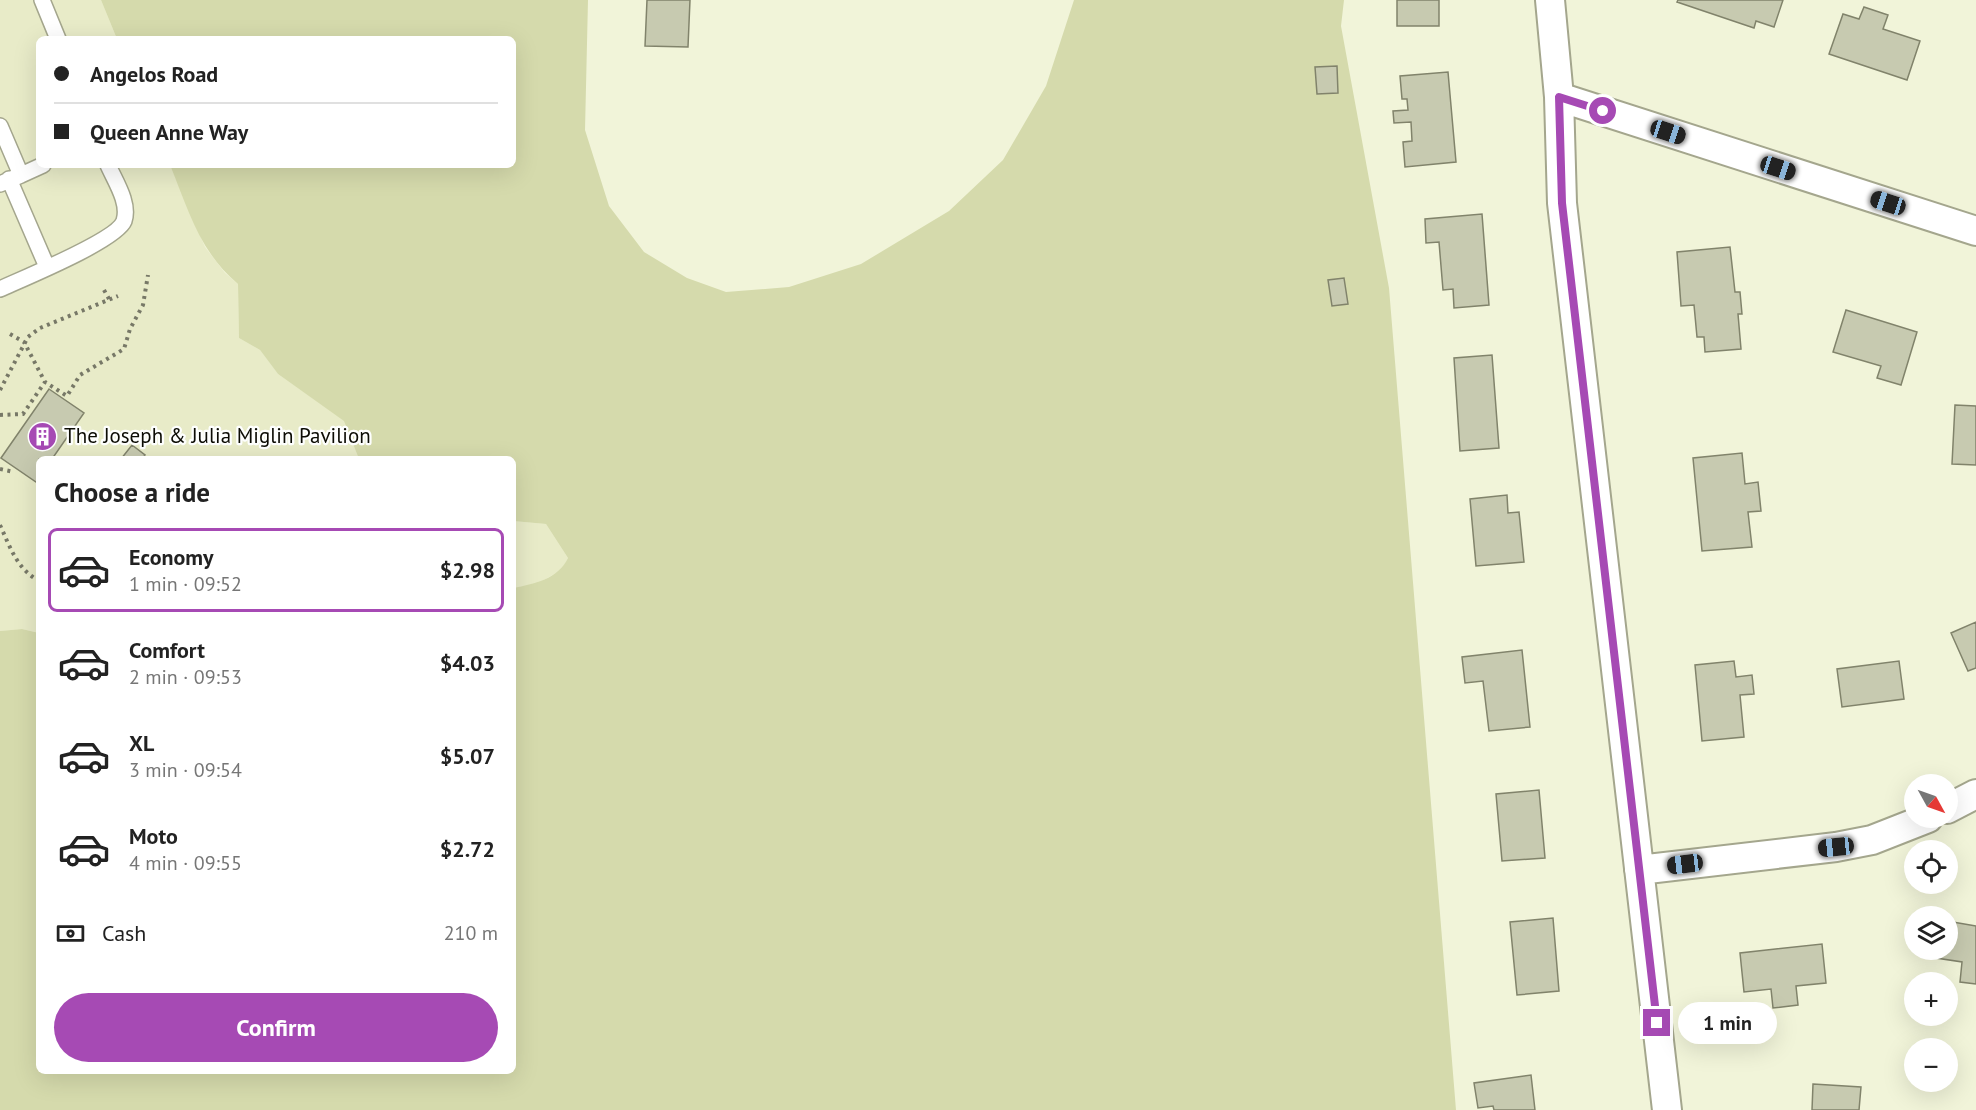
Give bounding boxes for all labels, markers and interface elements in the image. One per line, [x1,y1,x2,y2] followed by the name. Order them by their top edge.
[90,60,218,88] text: Angelos Road
[1589,97,1616,124] route start
[90,118,248,146] text: Queen Anne Way
[1648,118,1688,146] car
[1758,154,1798,182] car
[1868,189,1908,217] car
[27,420,59,452] building icon: The Joseph & Julia Miglin Pavilion
[64,422,371,449] place label: The Joseph & Julia Miglin Pavilion
[54,475,210,509] text: Choose a ride
[57,543,111,597] icon: car
[129,543,213,571] text: Economy
[440,556,495,584] text: $2.98
[129,571,242,597] text: 1 min · 09:52
[57,636,111,690] icon: car
[129,636,205,664] text: Comfort
[440,649,495,677] text: $4.03
[129,664,242,690] text: 2 min · 09:53
[57,729,111,783] icon: car
[129,729,154,757] text: XL
[440,742,495,770] text: $5.07
[129,757,242,783] text: 3 min · 09:54
[1904,774,1958,828] north arrow
[1904,774,1958,1092] map controls
[57,822,111,876] icon: car
[129,822,178,850] text: Moto
[440,835,495,863] text: $2.72
[1817,836,1855,858] car
[1904,840,1958,894] button: locate
[129,850,242,876] text: 4 min · 09:55
[1666,853,1704,875] car
[1904,906,1958,960] button: layers
[54,917,87,950] icon: cash
[102,919,146,947] text: Cash
[444,920,498,946] text: 210 m
[1904,972,1958,1026] button: +
[54,993,498,1062] button: Confirm
[1678,1002,1777,1044] callout: 1 min
[1643,1009,1670,1036] route end
[1703,1010,1752,1036] text: 1 min
[1904,1038,1958,1092] button: −

